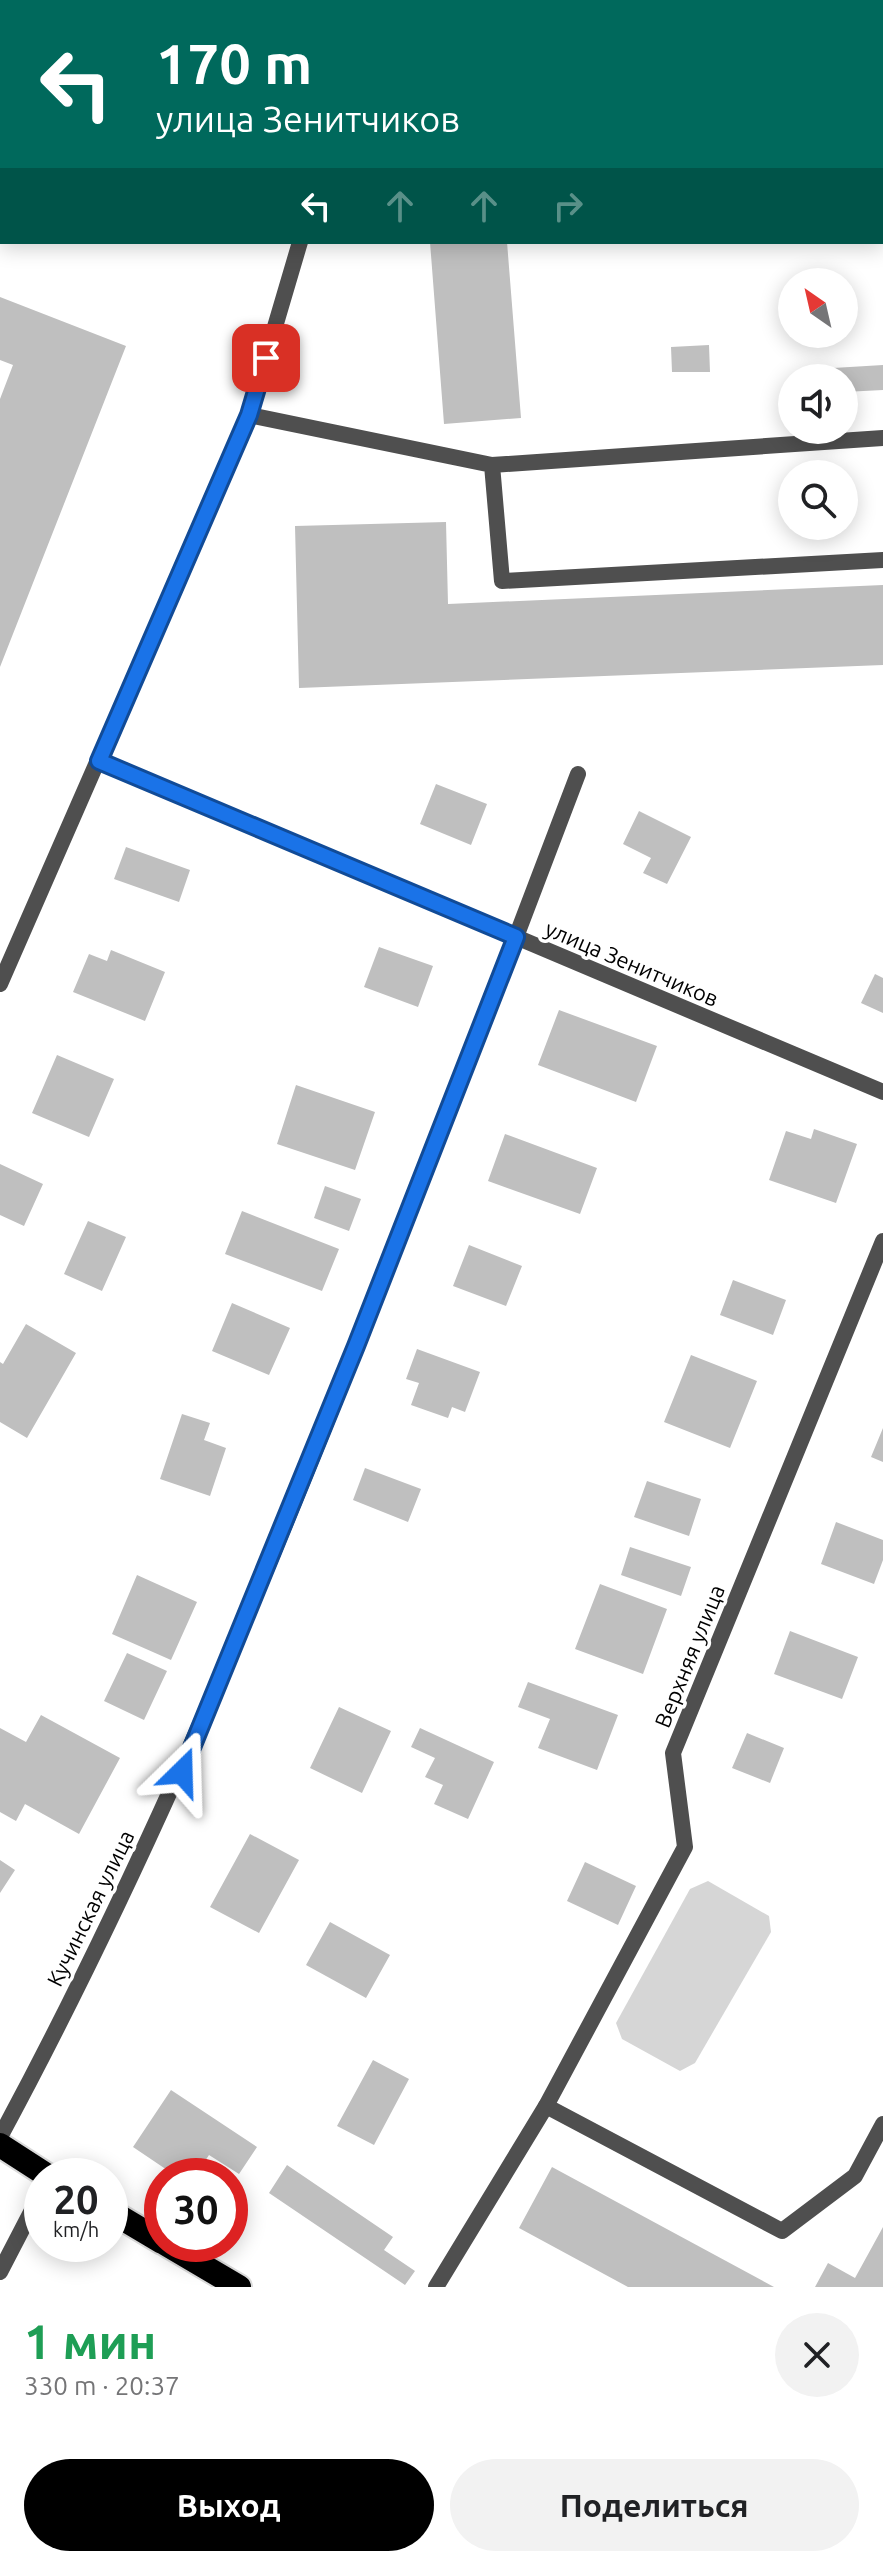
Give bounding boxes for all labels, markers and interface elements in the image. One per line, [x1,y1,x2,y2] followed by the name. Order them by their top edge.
[24,32,128,136] icon: left
[156,32,312,95] text: 170 m
[156,98,460,139] text: улица Зенитчиков
[294,184,338,228] icon: left
[378,184,422,228] icon: ahead
[462,184,506,228] icon: ahead
[546,184,590,228] icon: right
[778,268,858,348] north arrow
[778,268,858,540] map controls
[232,324,300,392] pin
[244,336,288,380] icon: arrive
[778,364,858,444] button: sound
[778,460,858,540] button: search
[542,915,722,1011] street label: улица Зенитчиков
[649,1581,729,1731] street label: Верхняя улица
[140,1730,224,1814] position arrow
[41,1826,139,1990] street label: Кучинская улица
[144,2158,248,2262] speed limit sign: 30
[53,2177,99,2222] text: 20
[53,2218,99,2241] text: km/h
[775,2313,859,2397] button: close
[24,2314,156,2368] text: 1 мин
[24,2371,180,2400] text: 330 m · 20:37
[24,2459,434,2551] button: Выход
[450,2459,859,2551] button: Поделиться

